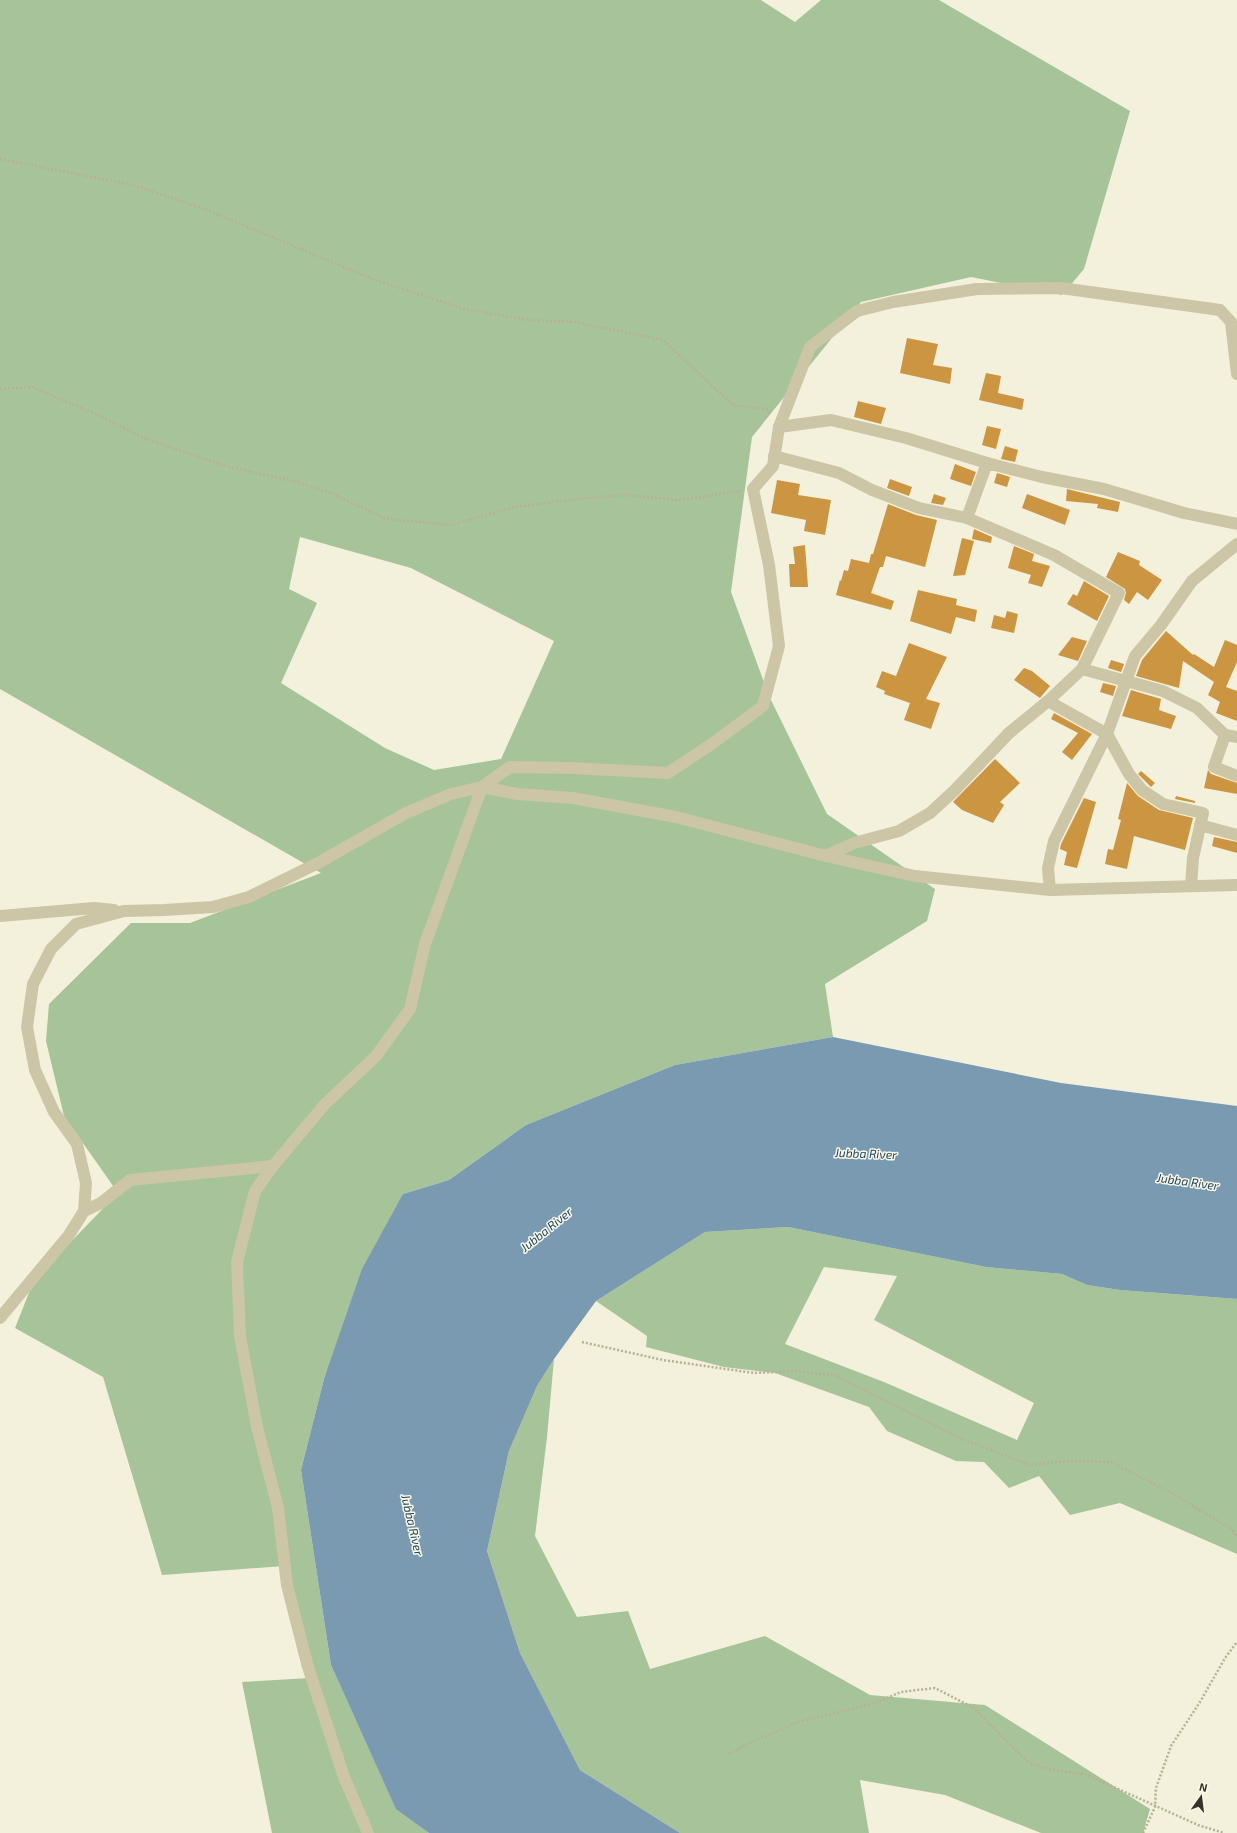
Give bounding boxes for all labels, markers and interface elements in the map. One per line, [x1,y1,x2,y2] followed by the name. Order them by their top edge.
[834,1145,898,1161] water label: Jubba River
[1155,1170,1220,1192] water label: Jubba River
[517,1204,575,1255] water label: Jubba River
[399,1492,427,1557] water label: Jubba River
[1181,1777,1221,1817] north arrow
[1198,1780,1209,1794] text: N

